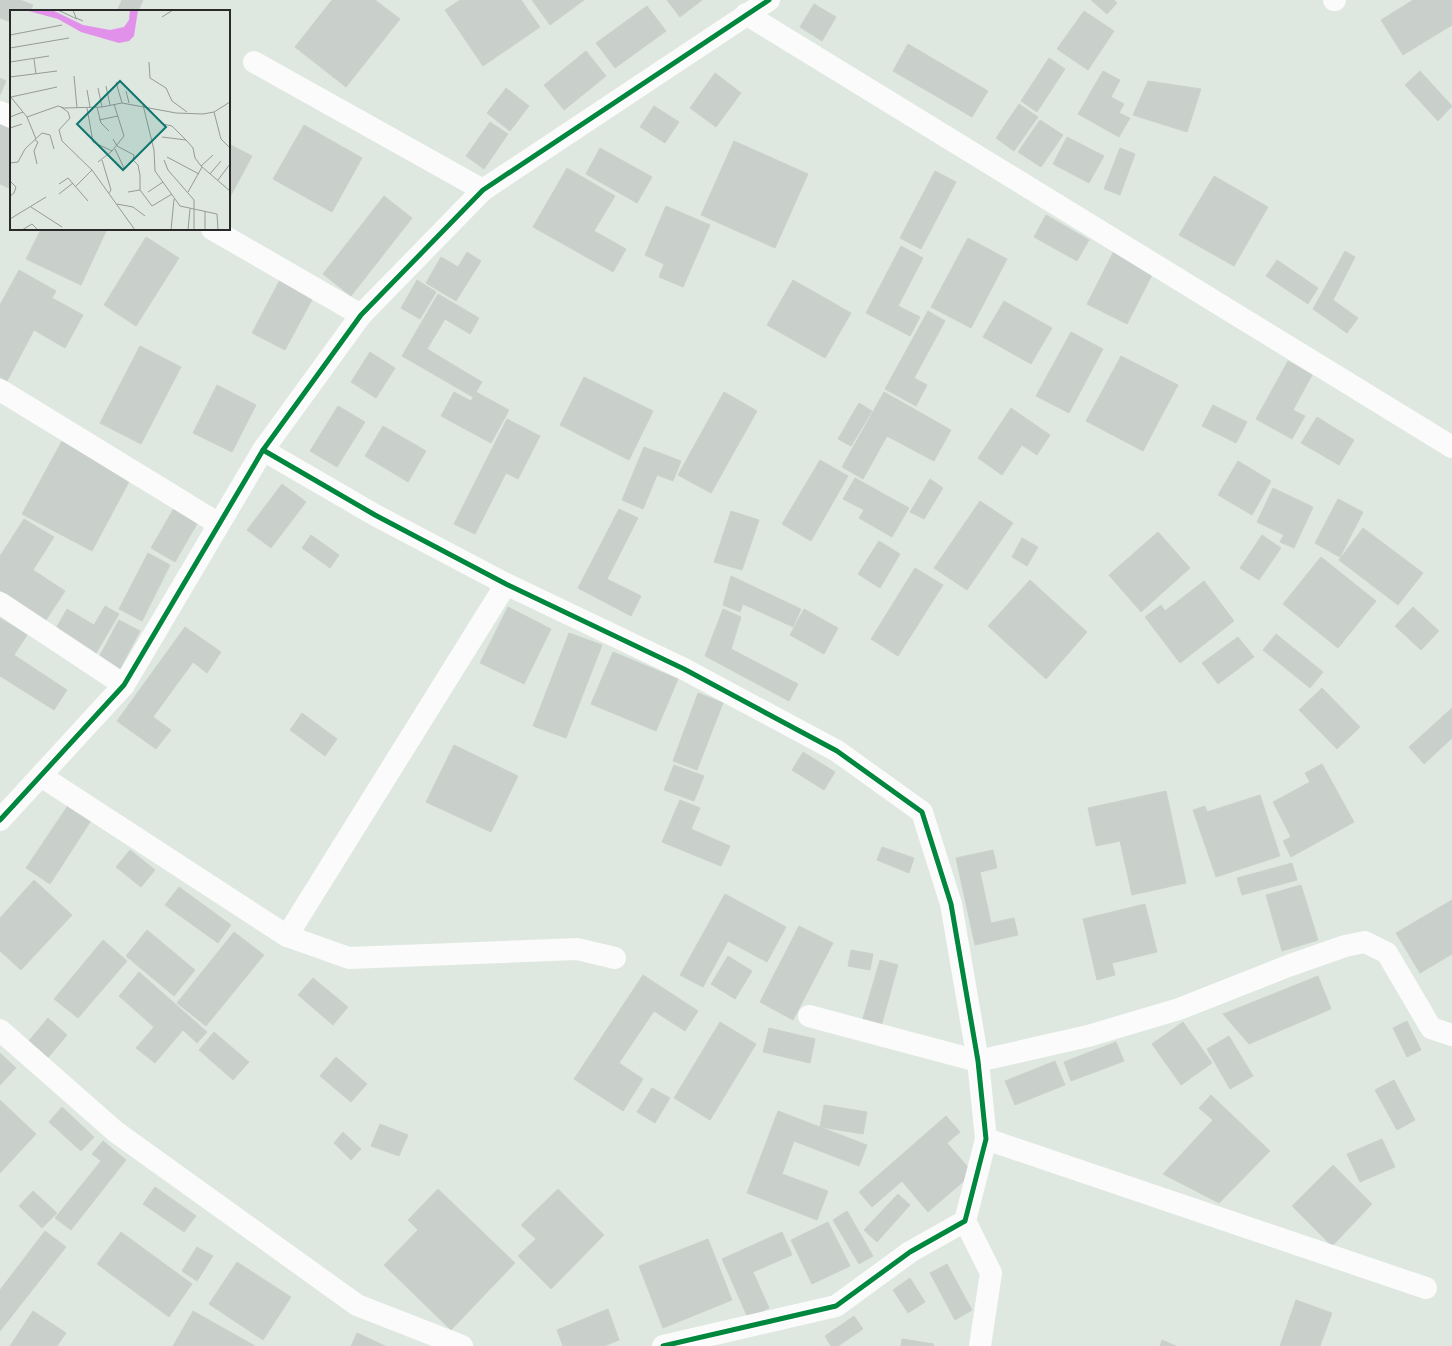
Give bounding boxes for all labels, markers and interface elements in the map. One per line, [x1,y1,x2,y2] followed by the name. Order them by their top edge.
[10,10,230,230] inset map

